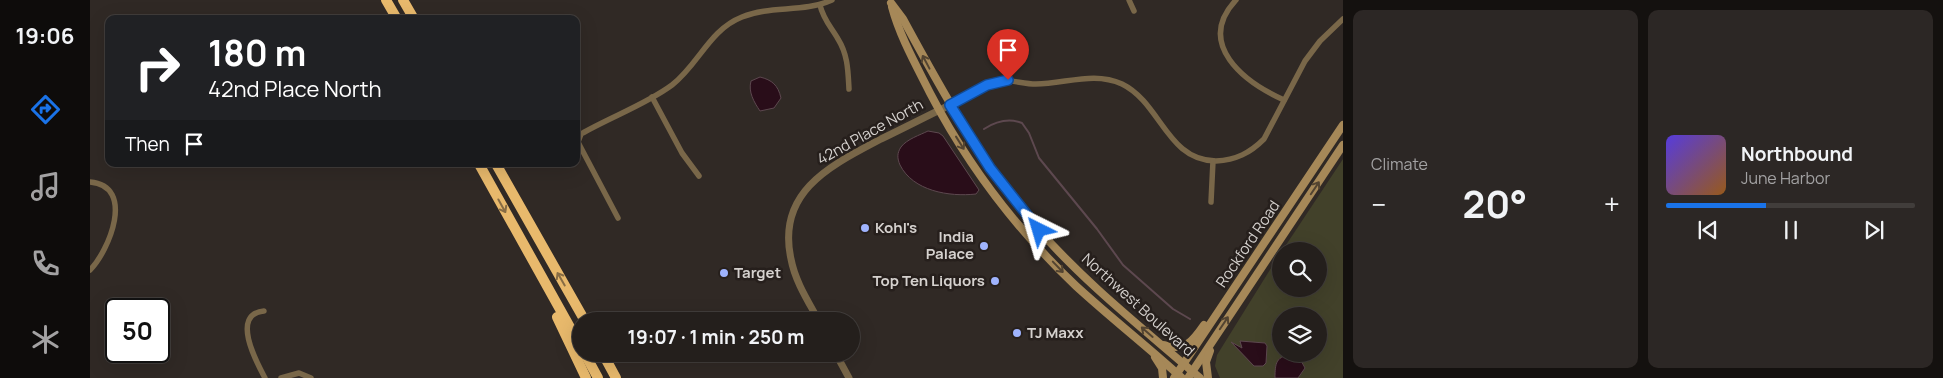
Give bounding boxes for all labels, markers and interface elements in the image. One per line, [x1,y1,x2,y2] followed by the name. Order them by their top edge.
[16,21,75,51] text: 19:06
[208,29,306,77] text: 180 m
[987,29,1029,80] pin
[125,35,190,100] icon: right
[994,36,1022,64] icon: arrive
[921,55,930,70] one-way arrow
[208,74,382,104] text: 42nd Place North
[28,92,63,127] icon: directions
[813,94,927,169] street label: 42nd Place North
[180,130,208,158] icon: arrive
[125,131,170,157] text: Then
[955,136,965,150] one-way arrow
[1741,141,1853,167] text: Northbound
[1371,153,1428,175] text: Climate
[1741,167,1830,189] text: June Harbor
[28,169,63,204] icon: music
[1463,177,1527,229] text: 20°
[1309,181,1320,195] one-way arrow
[1371,185,1386,223] text: −
[1604,185,1620,223] text: +
[1211,196,1284,291] street label: Rockford Road
[498,199,508,213] one-way arrow
[1012,203,1064,255] position arrow
[1694,216,1722,244] icon: previous
[1777,216,1805,244] icon: pause
[1860,216,1888,244] icon: next
[875,217,917,238] place label: Kohl's
[859,222,871,234] marker: Kohl's
[926,226,974,264] place label: India Palace
[978,240,990,252] marker: India Palace
[1272,242,1327,362] map controls
[1272,242,1327,297] button: search
[28,246,63,281] icon: phone
[1077,248,1199,361] street label: Northwest Boulevard
[1051,260,1063,272] one-way arrow
[734,262,781,283] place label: Target
[718,267,730,279] marker: Target
[873,270,985,291] place label: Top Ten Liquors
[556,271,566,286] one-way arrow
[989,275,1001,287] marker: Top Ten Liquors
[105,298,170,363] speed limit sign: 50
[1272,307,1327,362] button: layers
[1219,316,1230,330] one-way arrow
[28,322,63,357] icon: climate
[1027,322,1084,343] place label: TJ Maxx
[628,324,804,350] text: 19:07 · 1 min · 250 m
[1140,326,1153,337] one-way arrow
[1011,327,1023,339] marker: TJ Maxx

